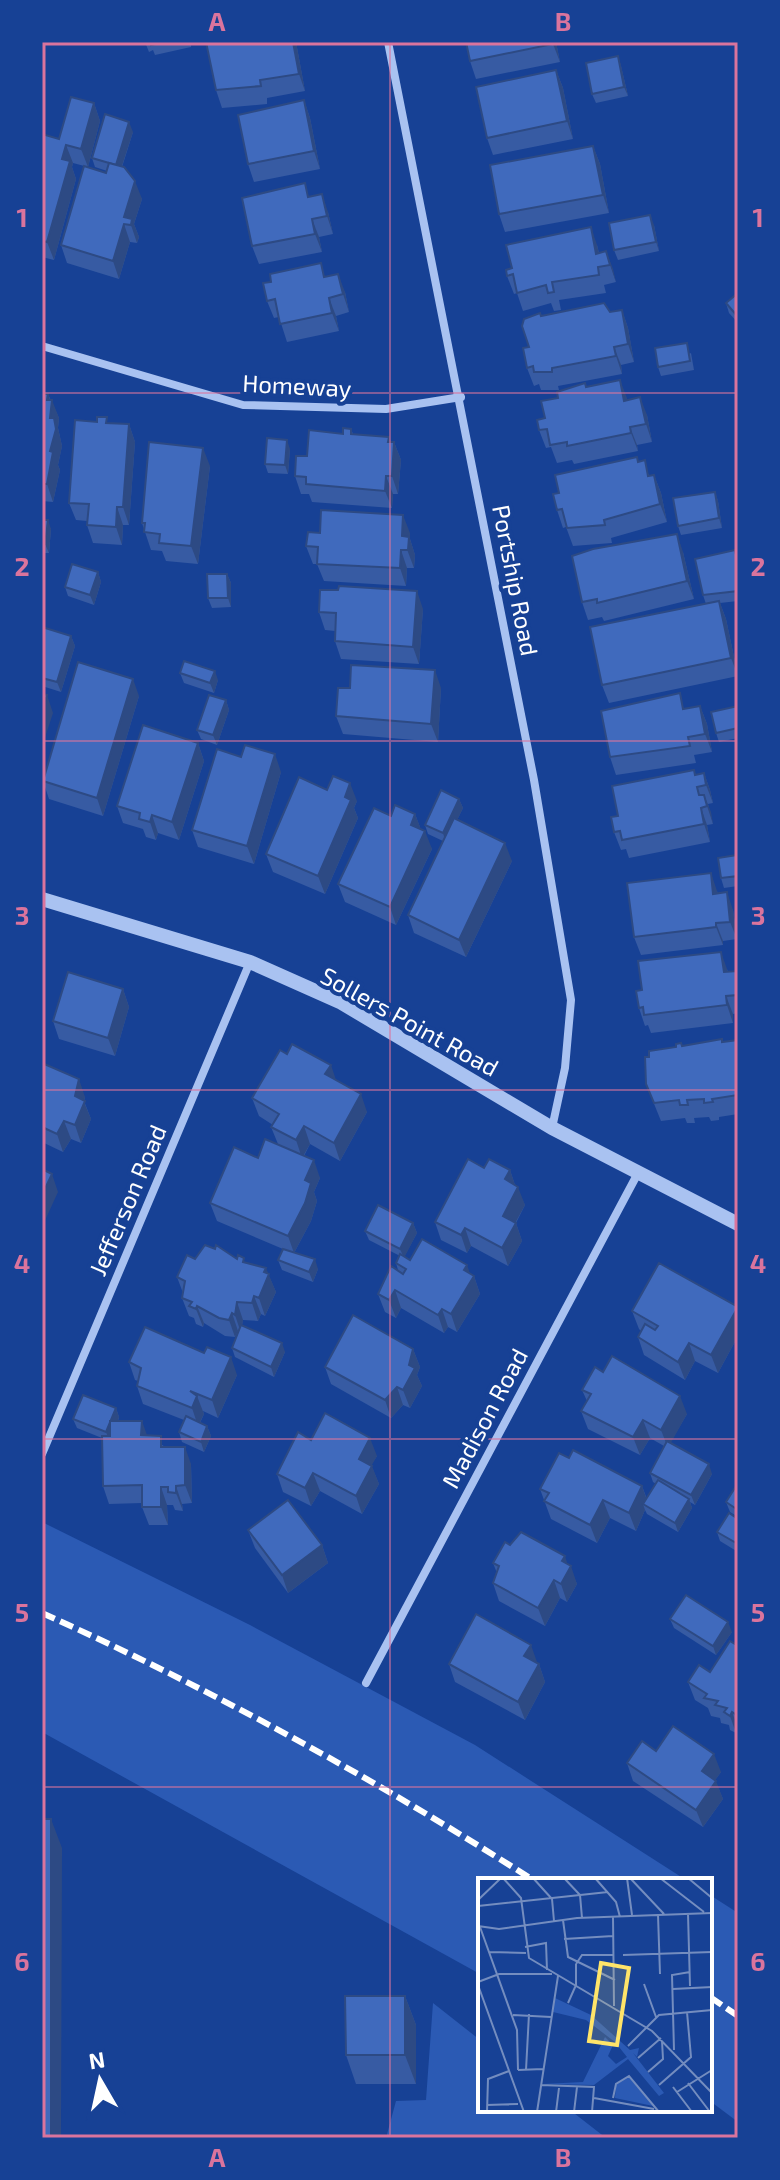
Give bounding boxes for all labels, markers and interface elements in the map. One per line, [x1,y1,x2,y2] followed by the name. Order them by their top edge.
[209,5,226,36] text: A
[555,5,571,36] text: B
[16,201,28,232] text: 1
[752,201,764,232] text: 1
[242,368,353,402] street label: Homeway
[487,502,545,658] street label: Portship Road
[14,550,30,581] text: 2
[750,550,766,581] text: 2
[15,899,29,930] text: 3
[751,899,765,930] text: 3
[316,960,504,1082] street label: Sollers Point Road
[82,1120,172,1280] street label: Jefferson Road
[14,1247,30,1278] text: 4
[750,1247,766,1278] text: 4
[435,1343,533,1493] street label: Madison Road
[15,1596,29,1627] text: 5
[751,1596,765,1627] text: 5
[478,1878,712,2112] inset map
[14,1945,30,1976] text: 6
[750,1945,766,1976] text: 6
[60,2040,140,2120] north arrow
[87,2045,107,2073] text: N
[209,2141,226,2172] text: A
[555,2141,571,2172] text: B

